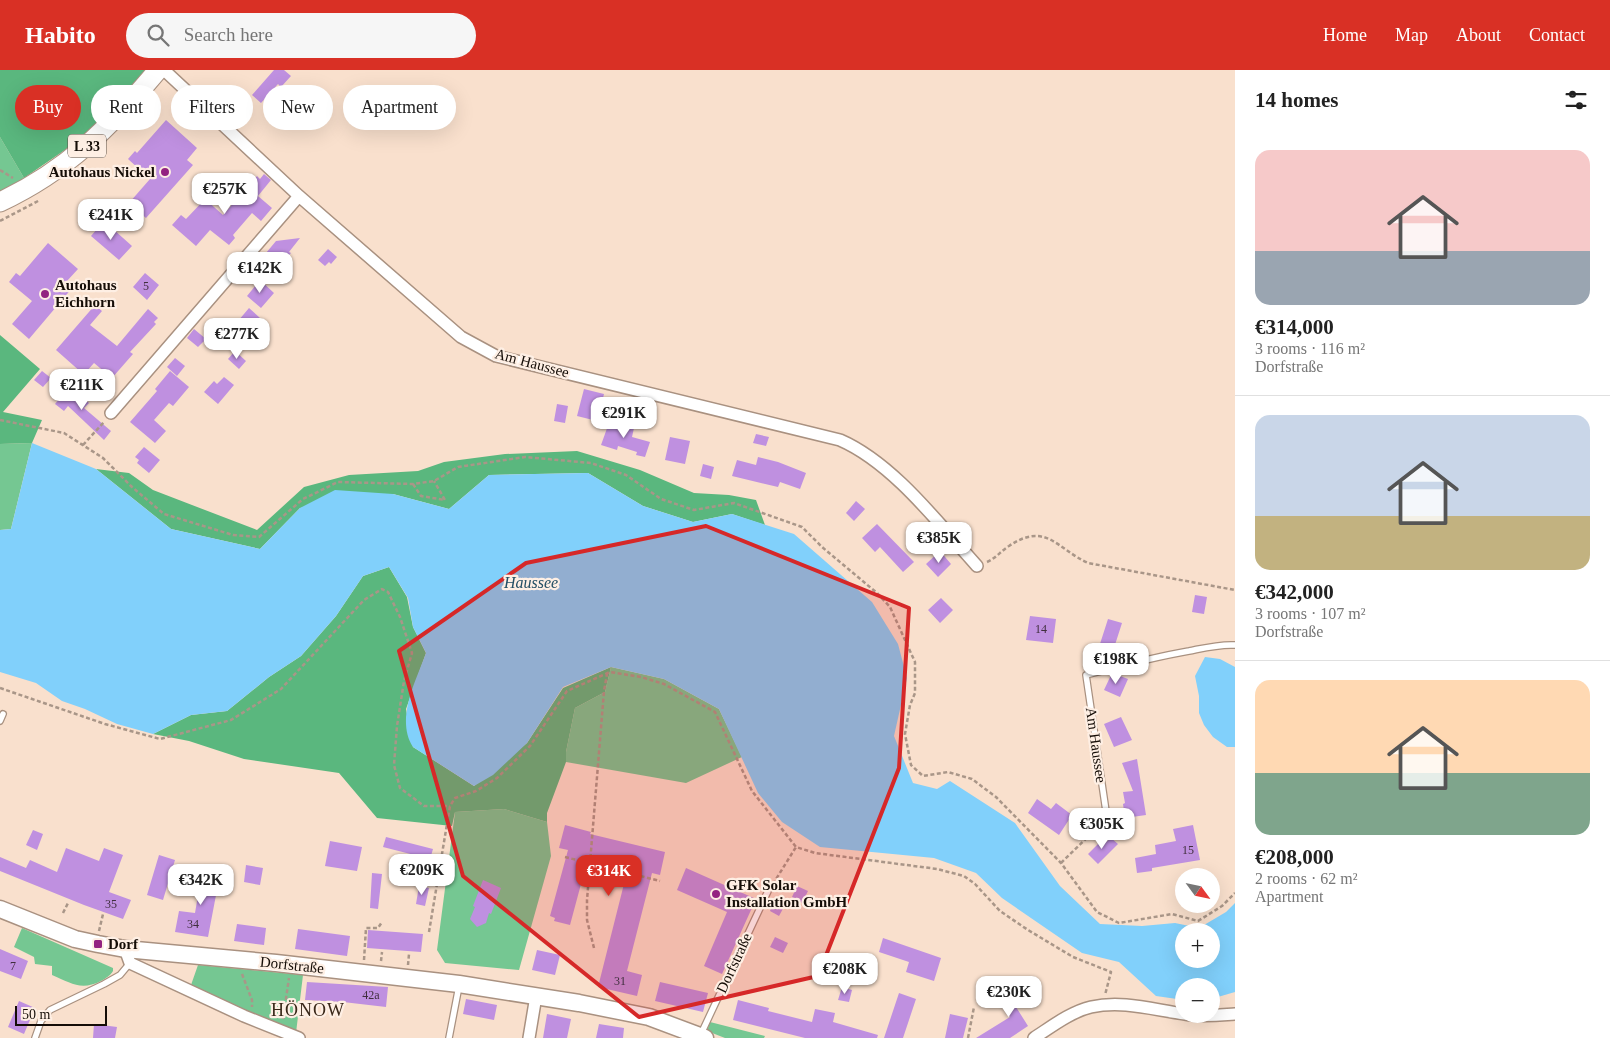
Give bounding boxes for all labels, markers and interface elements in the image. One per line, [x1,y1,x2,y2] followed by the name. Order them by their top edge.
[126,13,476,58] search box
[144,21,172,49] icon: search
[25,22,96,48] text: Habito
[184,24,273,45] text: Search here
[1323,25,1367,45] text: Home
[1395,25,1428,45] text: Map
[1456,25,1501,45] text: About
[1529,25,1585,45] text: Contact
[15,85,81,130] chip: Buy
[91,85,161,130] chip: Rent
[171,85,253,130] chip: Filters
[263,85,333,130] chip: New
[343,85,456,130] chip: Apartment
[1562,86,1590,114] icon: filters
[1255,88,1338,112] text: 14 homes
[68,134,106,158] road number: L 33
[49,164,155,180] place label: Autohaus Nickel
[159,166,171,178] marker: Autohaus Nickel
[190,172,260,215] pin: €257K
[203,180,247,197] text: €257K
[1378,182,1468,272] icon: home
[76,198,146,241] pin: €241K
[89,206,133,223] text: €241K
[225,252,295,294] pin: €142K
[238,259,282,276] text: €142K
[55,277,117,310] place label: Autohaus Eichhorn
[143,279,149,293] house number: 5
[39,288,51,300] marker: Autohaus Eichhorn
[1255,315,1334,339] text: €314,000
[202,318,272,360] pin: €277K
[215,325,259,342] text: €277K
[1255,340,1365,357] text: 3 rooms · 116 m²
[493,345,571,381] street label: Am Haussee
[1255,358,1323,375] text: Dorfstraße
[47,368,117,411] pin: €211K
[60,376,104,393] text: €211K
[589,396,659,439] pin: €291K
[602,404,646,421] text: €291K
[1378,448,1468,538] icon: home
[904,522,974,564] pin: €385K
[917,529,961,546] text: €385K
[503,574,558,591] water label: Haussee
[1255,580,1334,604] text: €342,000
[1255,605,1366,622] text: 3 rooms · 107 m²
[1035,622,1047,636] house number: 14
[1255,623,1323,640] text: Dorfstraße
[1081,642,1151,685] pin: €198K
[1094,650,1138,667] text: €198K
[1083,706,1109,784] street label: Am Haussee
[1378,713,1468,803] icon: home
[1067,808,1137,850] pin: €305K
[1080,815,1124,832] text: €305K
[1182,843,1194,857] house number: 15
[1255,845,1334,869] text: €208,000
[387,854,457,896] pin: €209K
[574,854,644,897] pin: €314K
[400,861,444,878] text: €209K
[587,862,631,879] text: €314K
[166,864,236,906] pin: €342K
[1175,868,1220,912] north arrow
[1175,868,1220,1023] map controls
[1255,870,1358,887] text: 2 rooms · 62 m²
[179,871,223,888] text: €342K
[726,877,848,910] place label: GFK Solar Installation GmbH
[710,888,722,900] marker: GFK Solar Installation GmbH
[1255,888,1323,905] text: Apartment
[105,897,117,911] house number: 35
[187,917,199,931] house number: 34
[1175,923,1220,968] button: +
[713,930,755,995] street label: Dorfstraße
[108,936,139,952] place label: Dorf
[92,938,104,950] marker: Dorf
[810,952,880,995] pin: €208K
[259,954,325,976] street label: Dorfstraße
[10,959,16,973] house number: 7
[823,960,867,977] text: €208K
[614,974,626,988] house number: 31
[974,976,1044,1018] pin: €230K
[1175,978,1220,1023] button: −
[987,983,1031,1000] text: €230K
[362,988,380,1002] house number: 42a
[271,1000,345,1020] district label: HÖNOW
[15,1003,108,1026] scale bar
[22,1007,50,1022] text: 50 m

